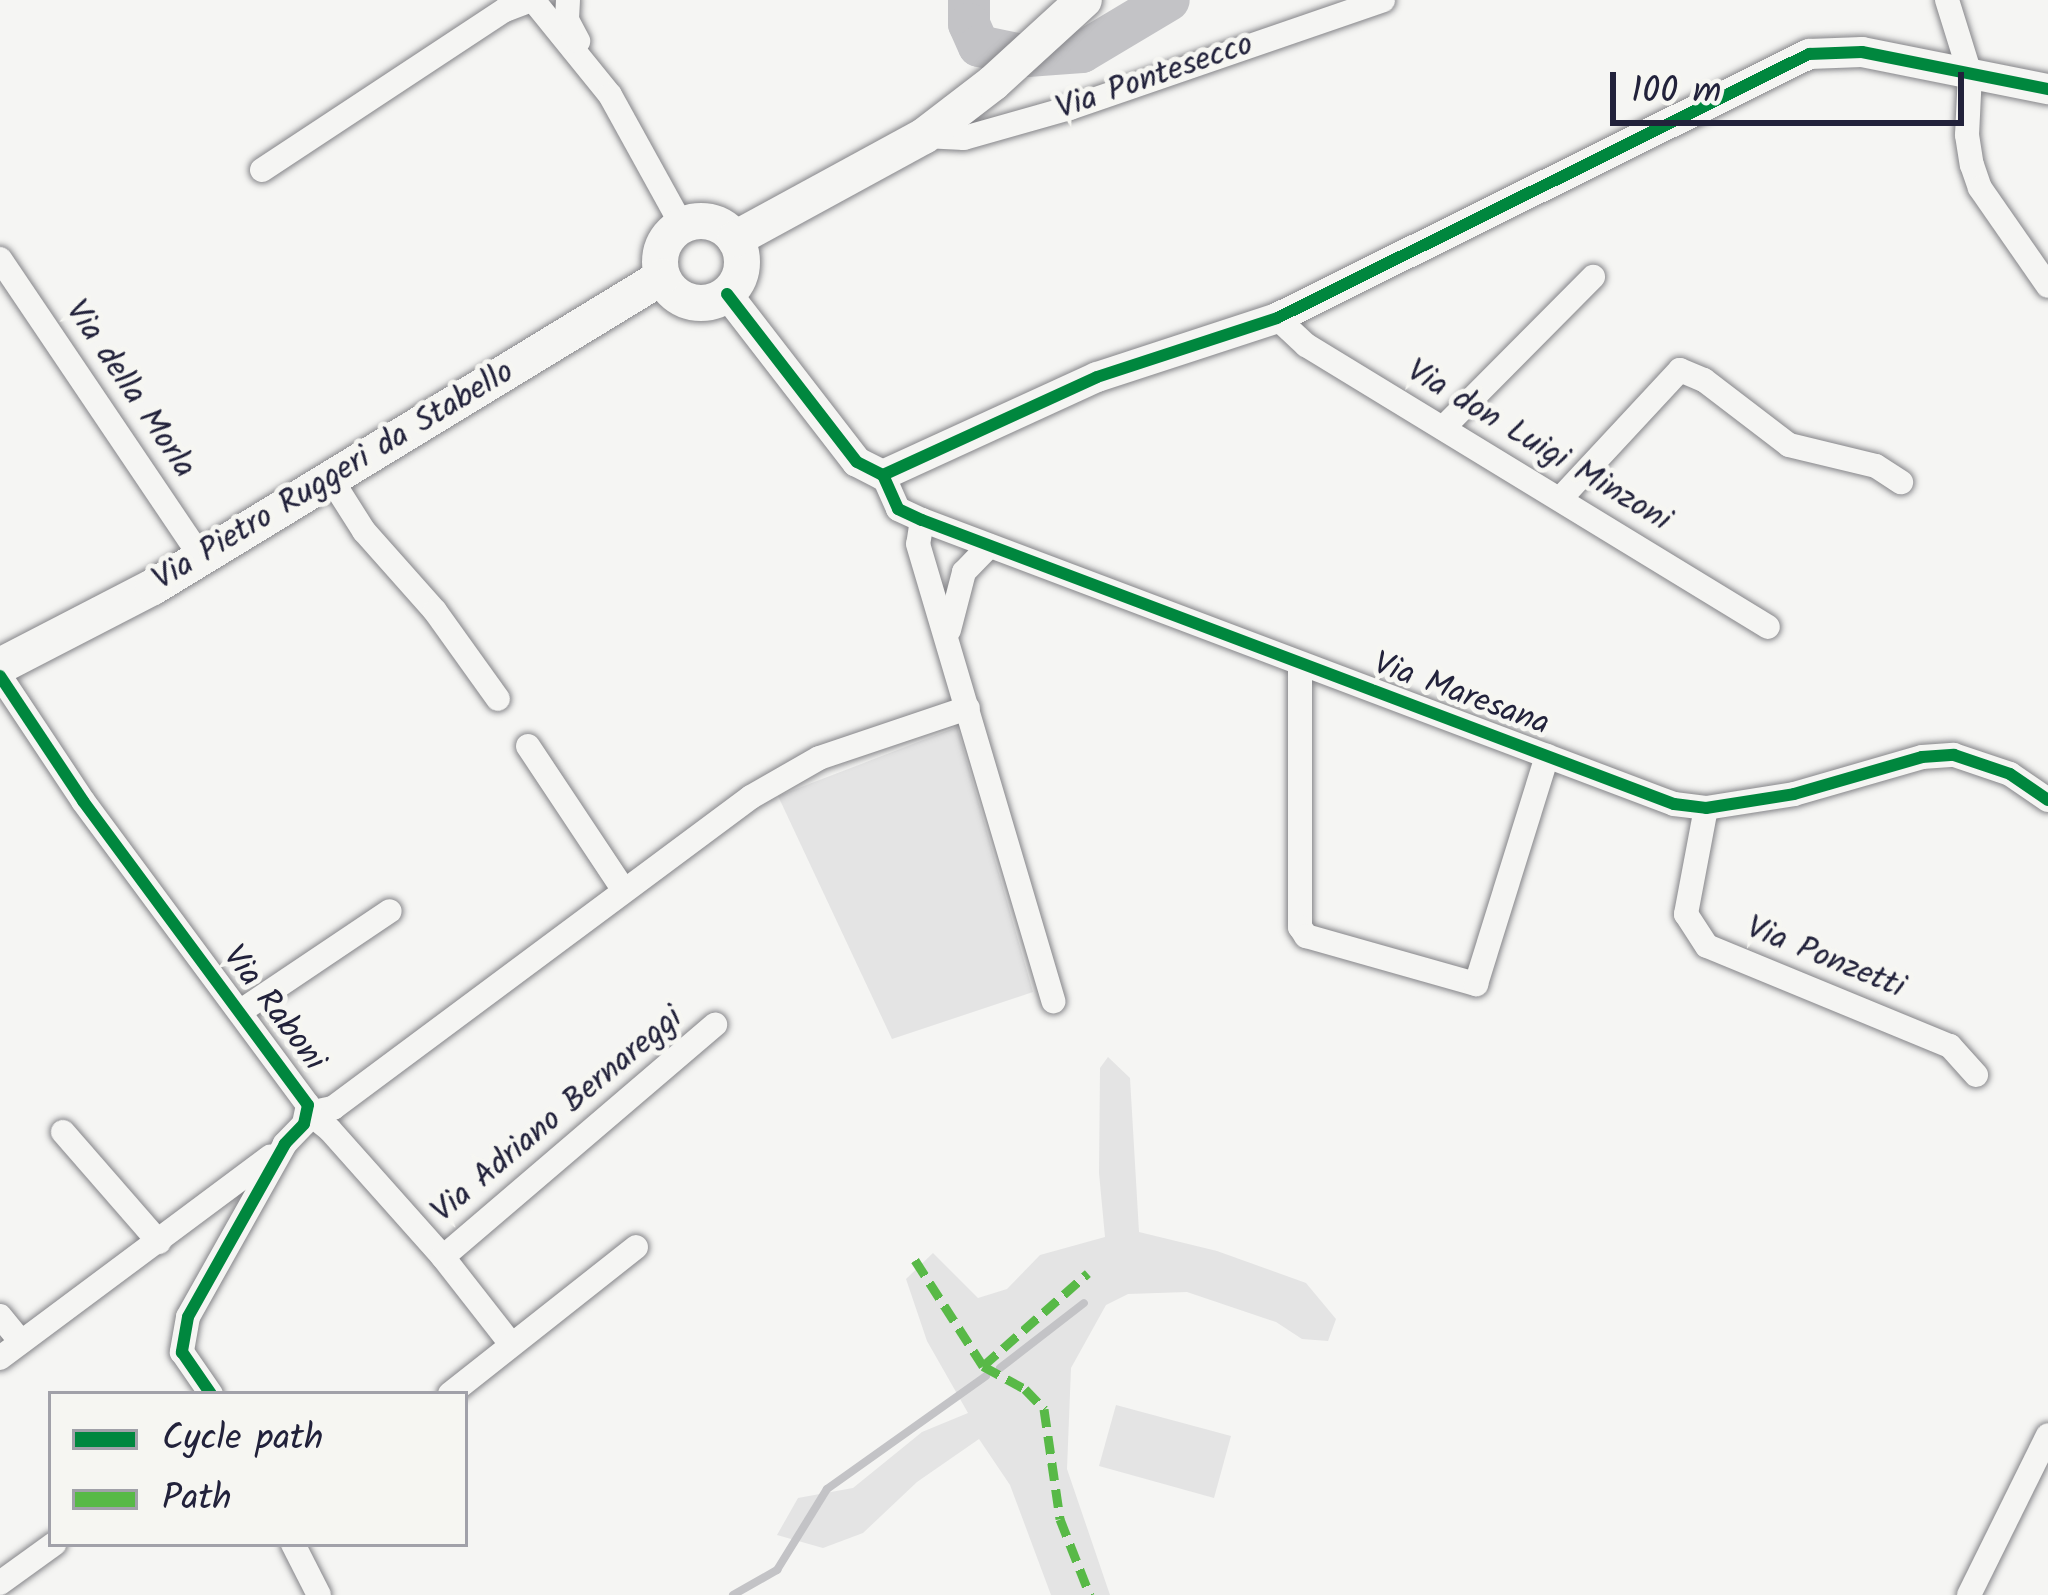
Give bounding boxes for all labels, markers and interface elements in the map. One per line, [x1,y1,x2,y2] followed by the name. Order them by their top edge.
[1051,26,1259,130] street label: Via Pontesecco
[1616,48,1970,122] scale bar
[1631,64,1721,121] text: 100 m
[55,294,203,486] street label: Via della Morla
[1399,352,1677,542] street label: Via don Luigi Minzoni
[146,353,522,601] street label: Via Pietro Ruggeri da Stabello
[1368,645,1554,745] street label: Via Maresana
[1740,909,1910,1009] street label: Via Ponzetti
[213,939,333,1079] street label: Via Raboni
[424,999,692,1233] street label: Via Adriano Bernareggi
[48,1391,468,1547] legend
[162,1411,323,1468] text: Cycle path
[162,1471,232,1528] text: Path

